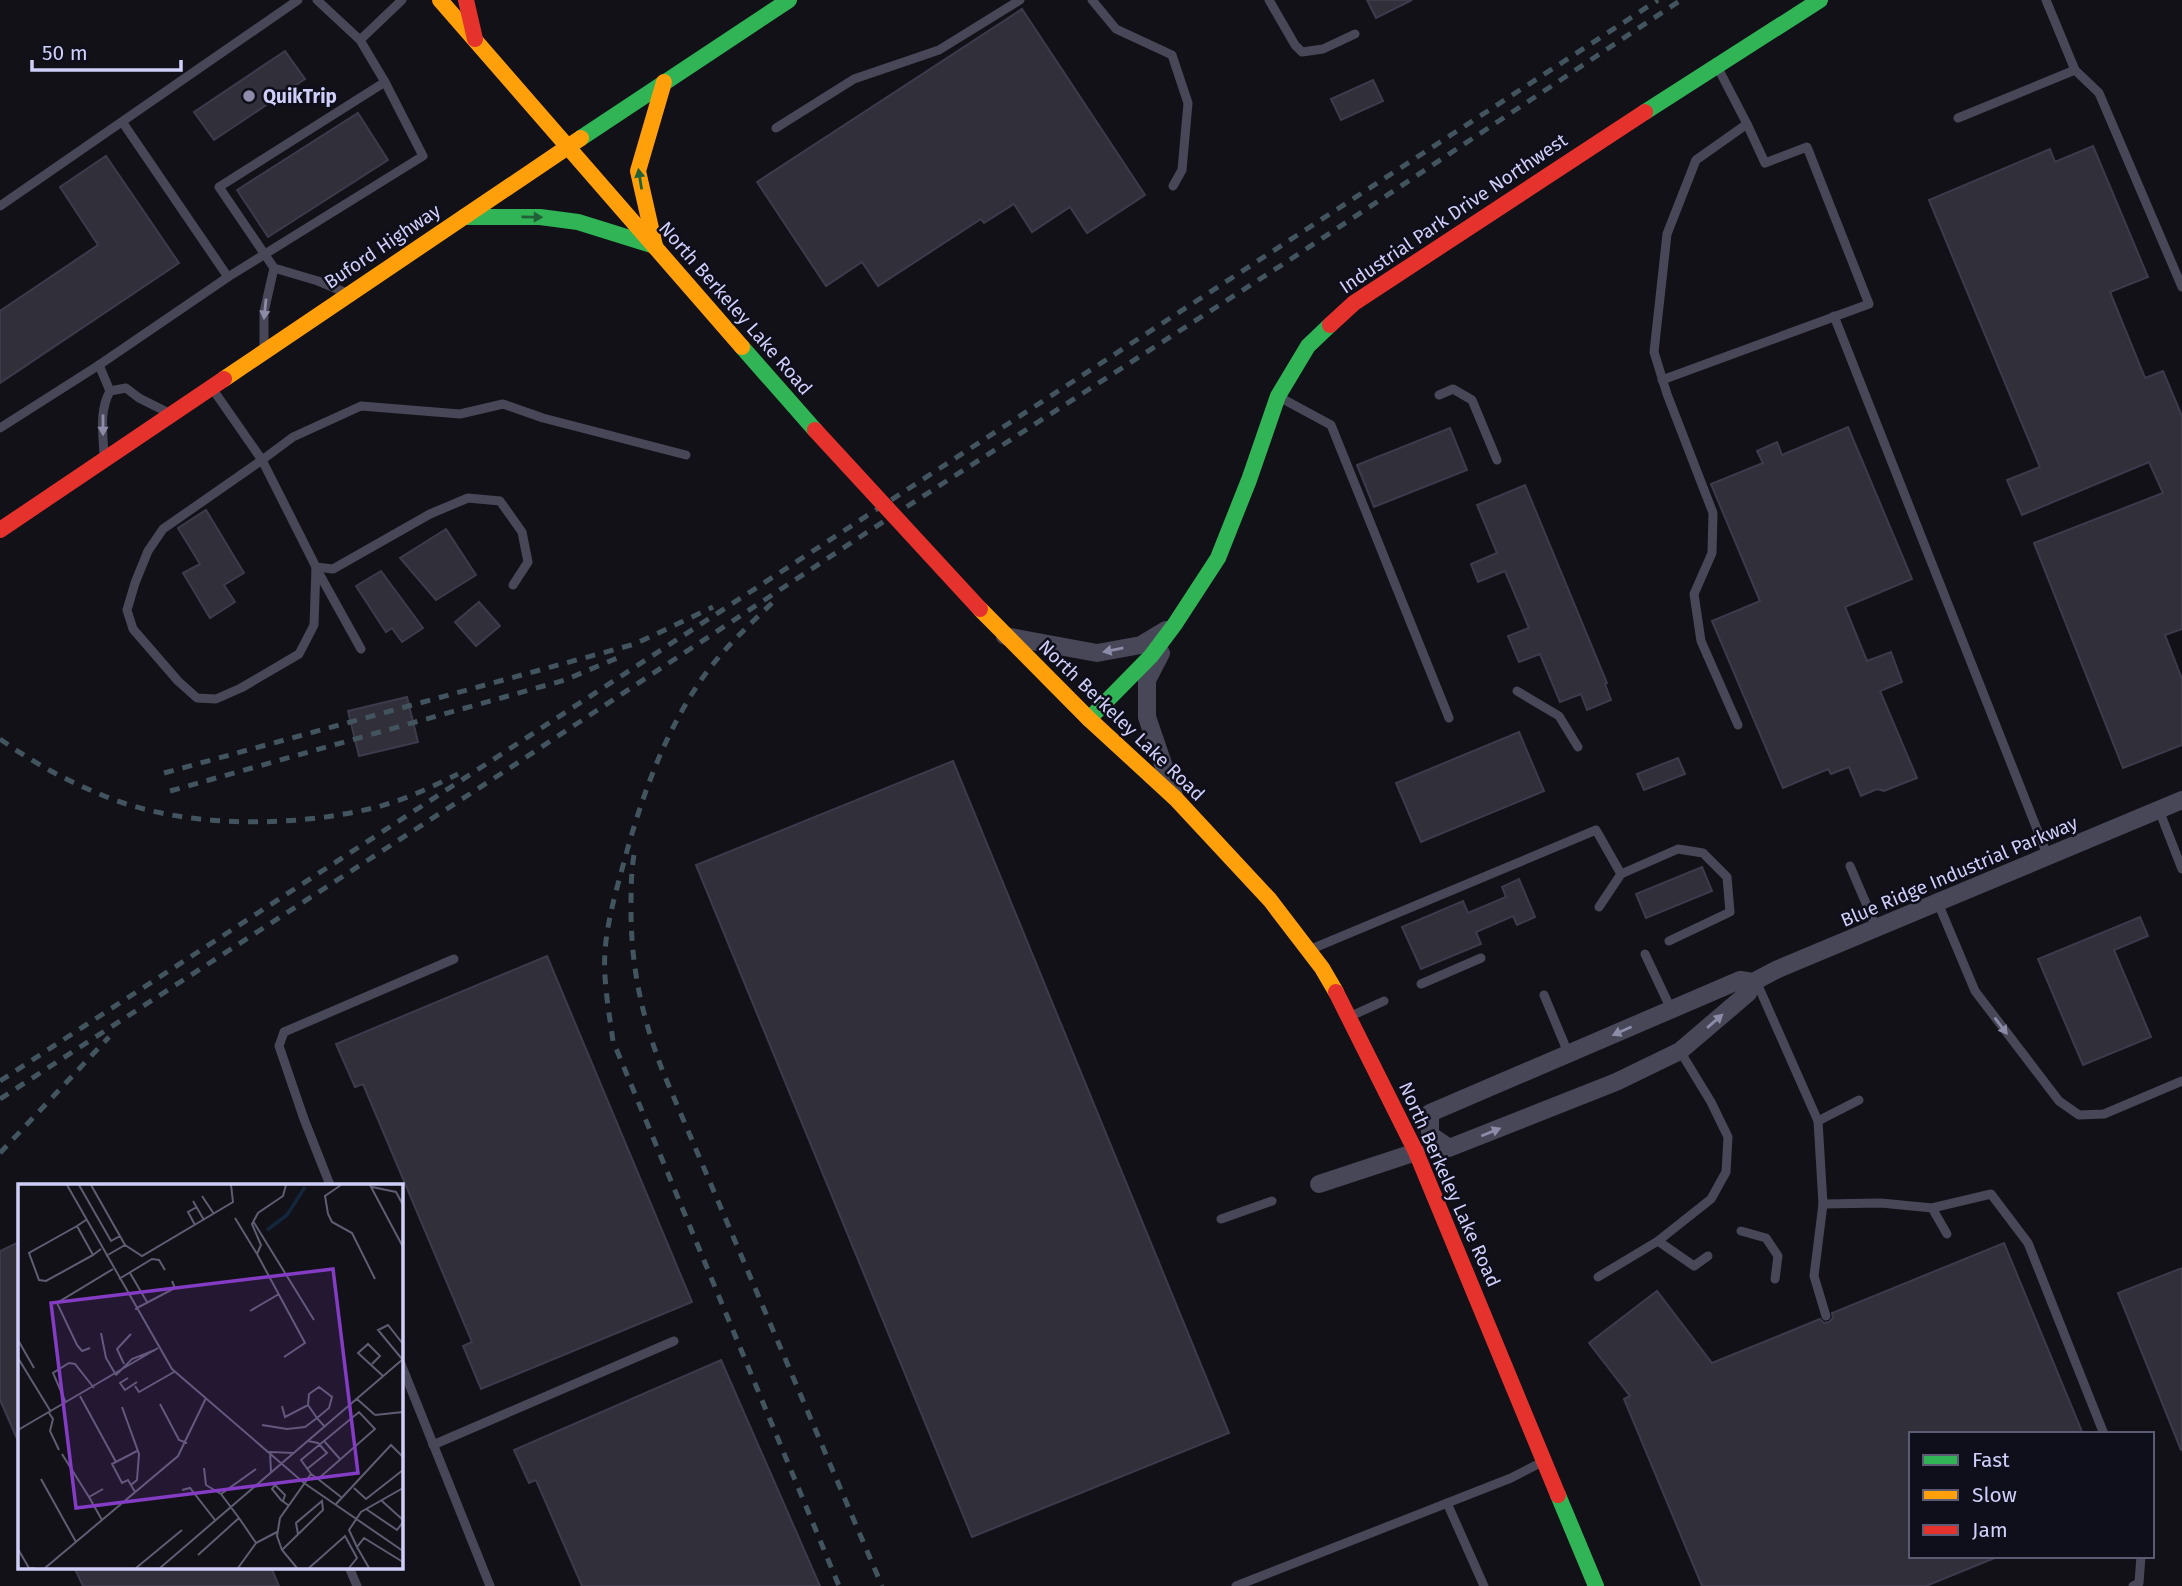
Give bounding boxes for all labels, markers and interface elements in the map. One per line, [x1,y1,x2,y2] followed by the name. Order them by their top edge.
[32,28,180,72] scale bar
[42,40,88,66] text: 50 m
[263,85,337,108] place label: QuikTrip
[241,88,257,104] marker: QuikTrip
[1335,128,1572,298] street label: Industrial Park Drive Northwest
[635,168,646,190] one-way arrow
[320,199,445,294] street label: Buford Highway
[521,211,543,223] one-way arrow
[654,217,817,400] street label: North Berkeley Lake Road
[260,298,271,320] one-way arrow
[97,414,109,436] one-way arrow
[1034,635,1210,806] street label: North Berkeley Lake Road
[1102,645,1124,656] one-way arrow
[1837,811,2082,932] street label: Blue Ridge Industrial Parkway
[1706,1013,1724,1029] one-way arrow
[1994,1016,2009,1034] one-way arrow
[1612,1026,1633,1037] one-way arrow
[1394,1078,1505,1290] street label: North Berkeley Lake Road
[1480,1126,1501,1137] one-way arrow
[18,1184,402,1568] inset map
[1909,1432,2154,1558] legend
[1972,1447,2010,1473] text: Fast
[1972,1482,2017,1508] text: Slow
[1972,1517,2008,1543] text: Jam

